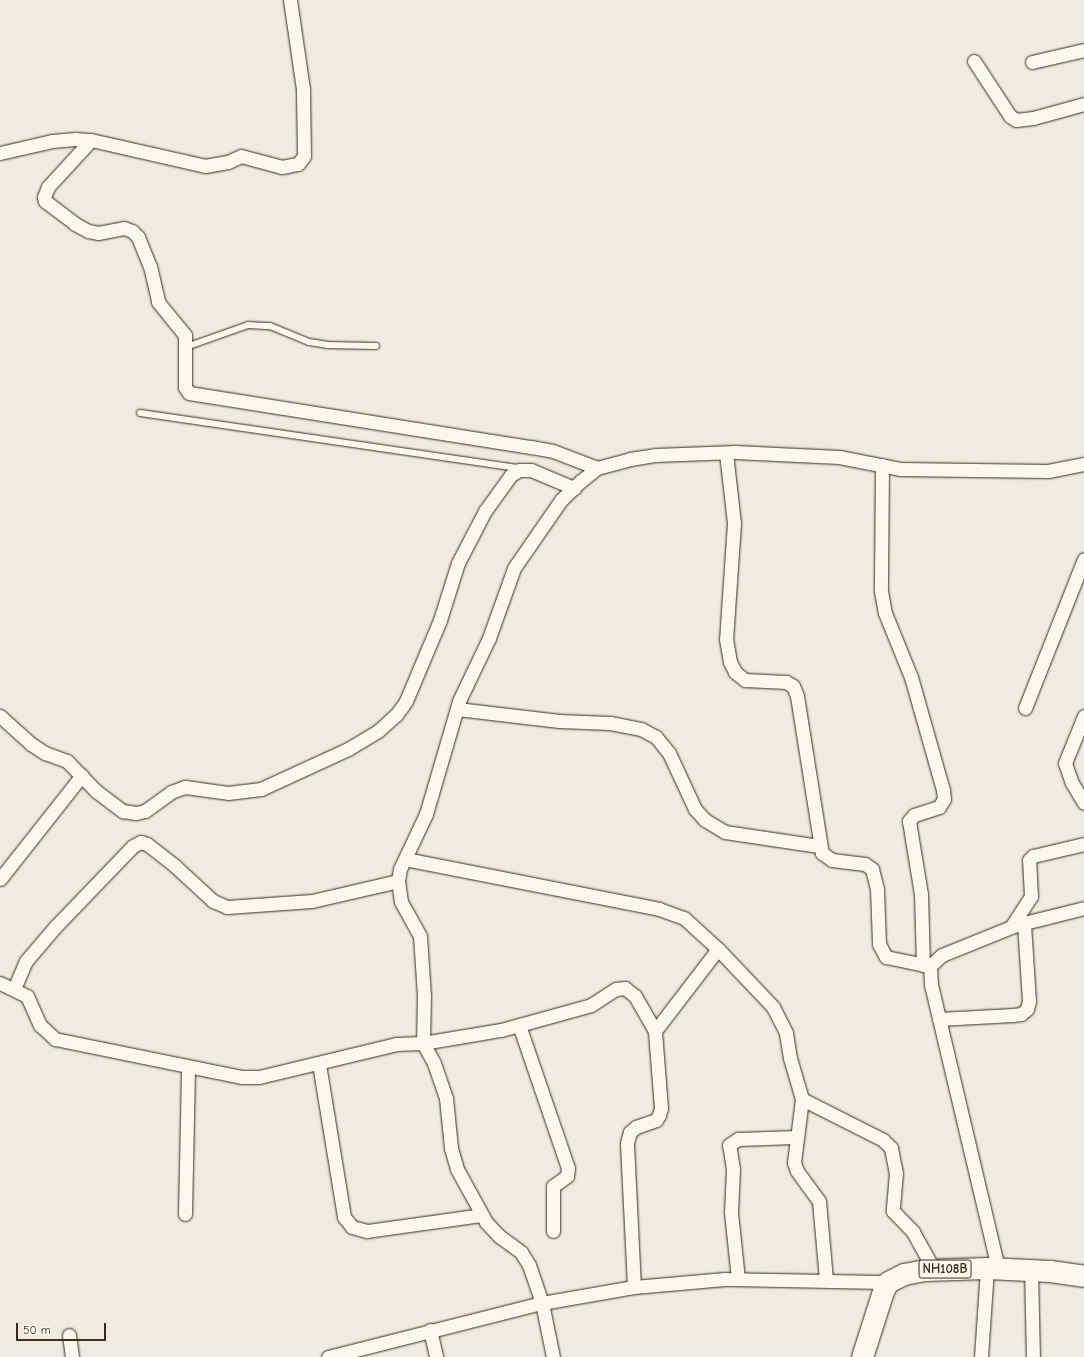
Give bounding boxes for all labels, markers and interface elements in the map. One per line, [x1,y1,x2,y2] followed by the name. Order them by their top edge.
[918,1258,972,1280] road number: NH108B
[18,1315,108,1341] scale bar
[23,1323,51,1337] text: 50 m

